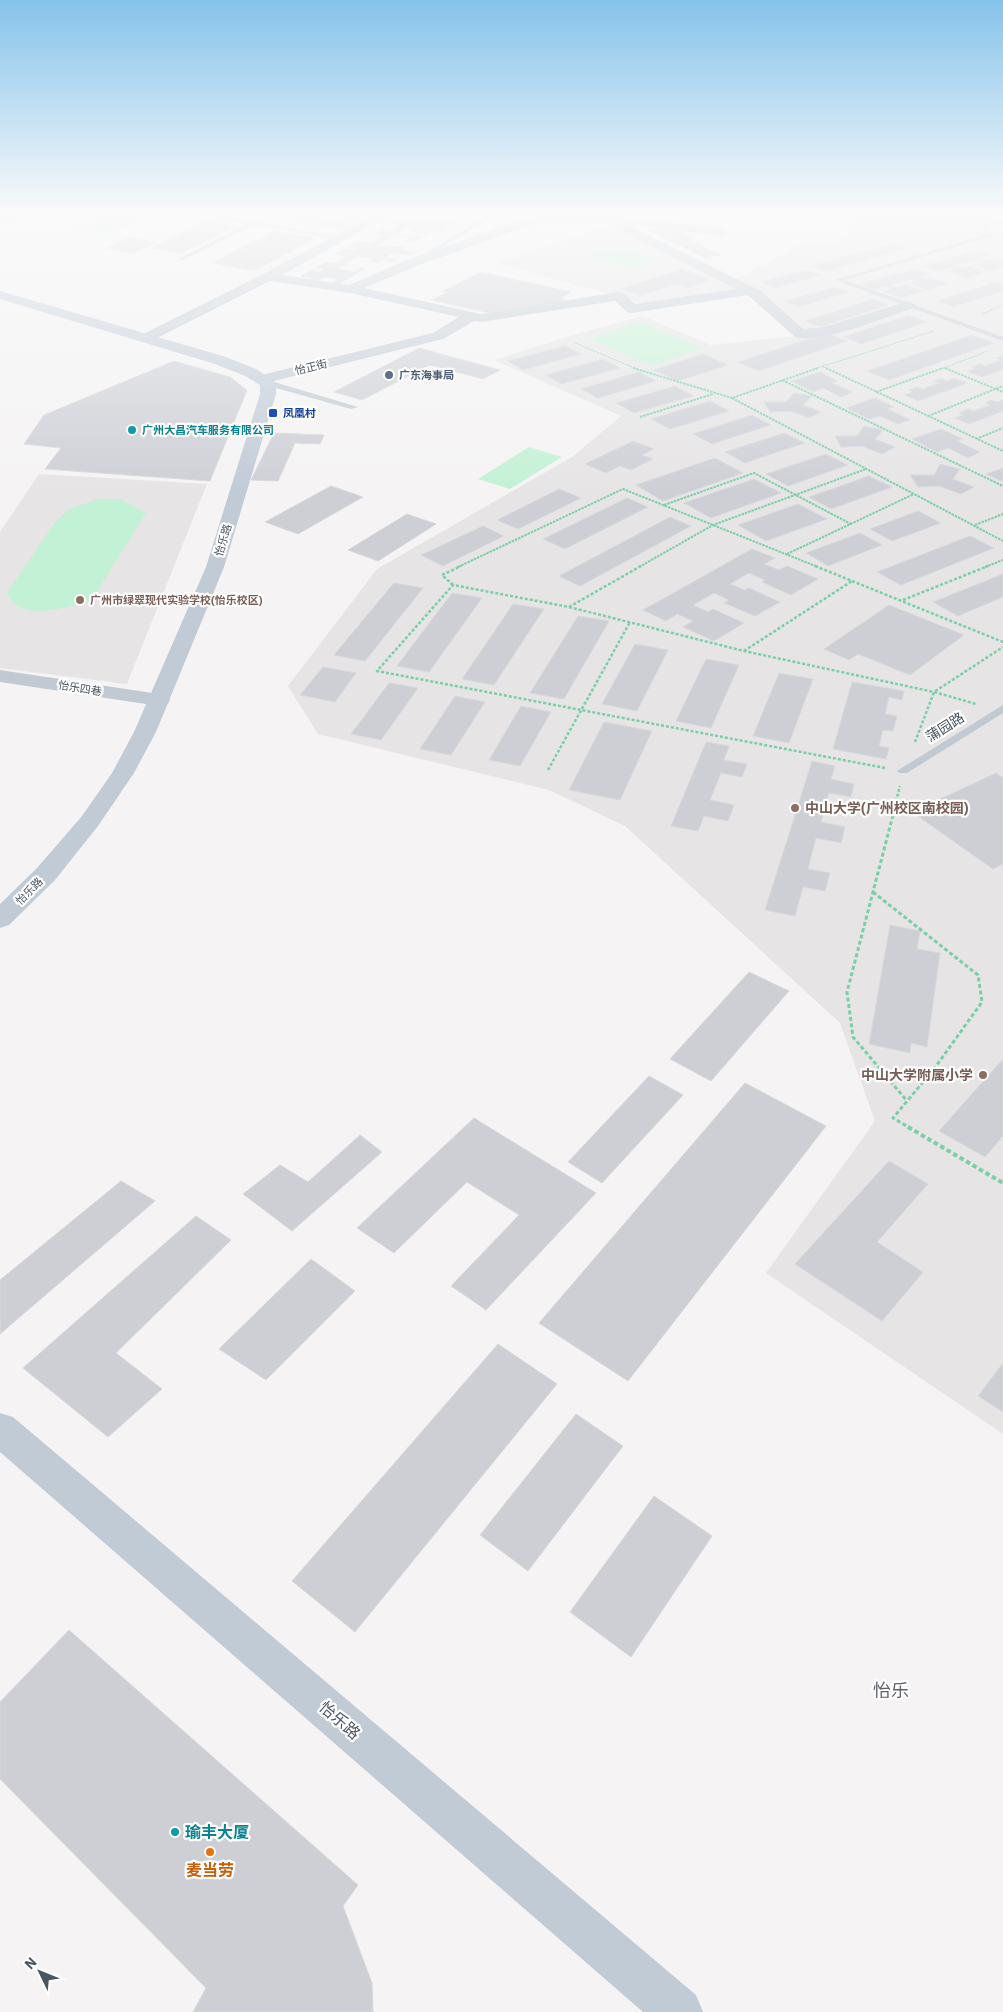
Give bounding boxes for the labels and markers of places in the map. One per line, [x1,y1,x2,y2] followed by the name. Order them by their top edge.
[399,368,454,382] place label: 广东海事局
[383,369,395,381] marker: 广东海事局
[283,406,316,420] place label: 凤凰村
[267,407,279,419] marker: 凤凰村
[142,423,274,437] place label: 广州大昌汽车服务有限公司
[126,424,138,436] marker: 广州大昌汽车服务有限公司
[90,593,263,607] place label: 广州市绿翠现代实验学校(怡乐校区)
[74,594,86,606] marker: 广州市绿翠现代实验学校(怡乐校区)
[805,799,969,817] place label: 中山大学(广州校区南校园)
[789,802,801,814] marker: 中山大学(广州校区南校园)
[861,1066,973,1084] place label: 中山大学附属小学
[977,1069,989,1081] marker: 中山大学附属小学
[185,1822,249,1842] place label: 瑜丰大厦
[169,1826,181,1838] marker: 瑜丰大厦
[204,1846,216,1858] marker: 麦当劳
[186,1860,234,1880] place label: 麦当劳

